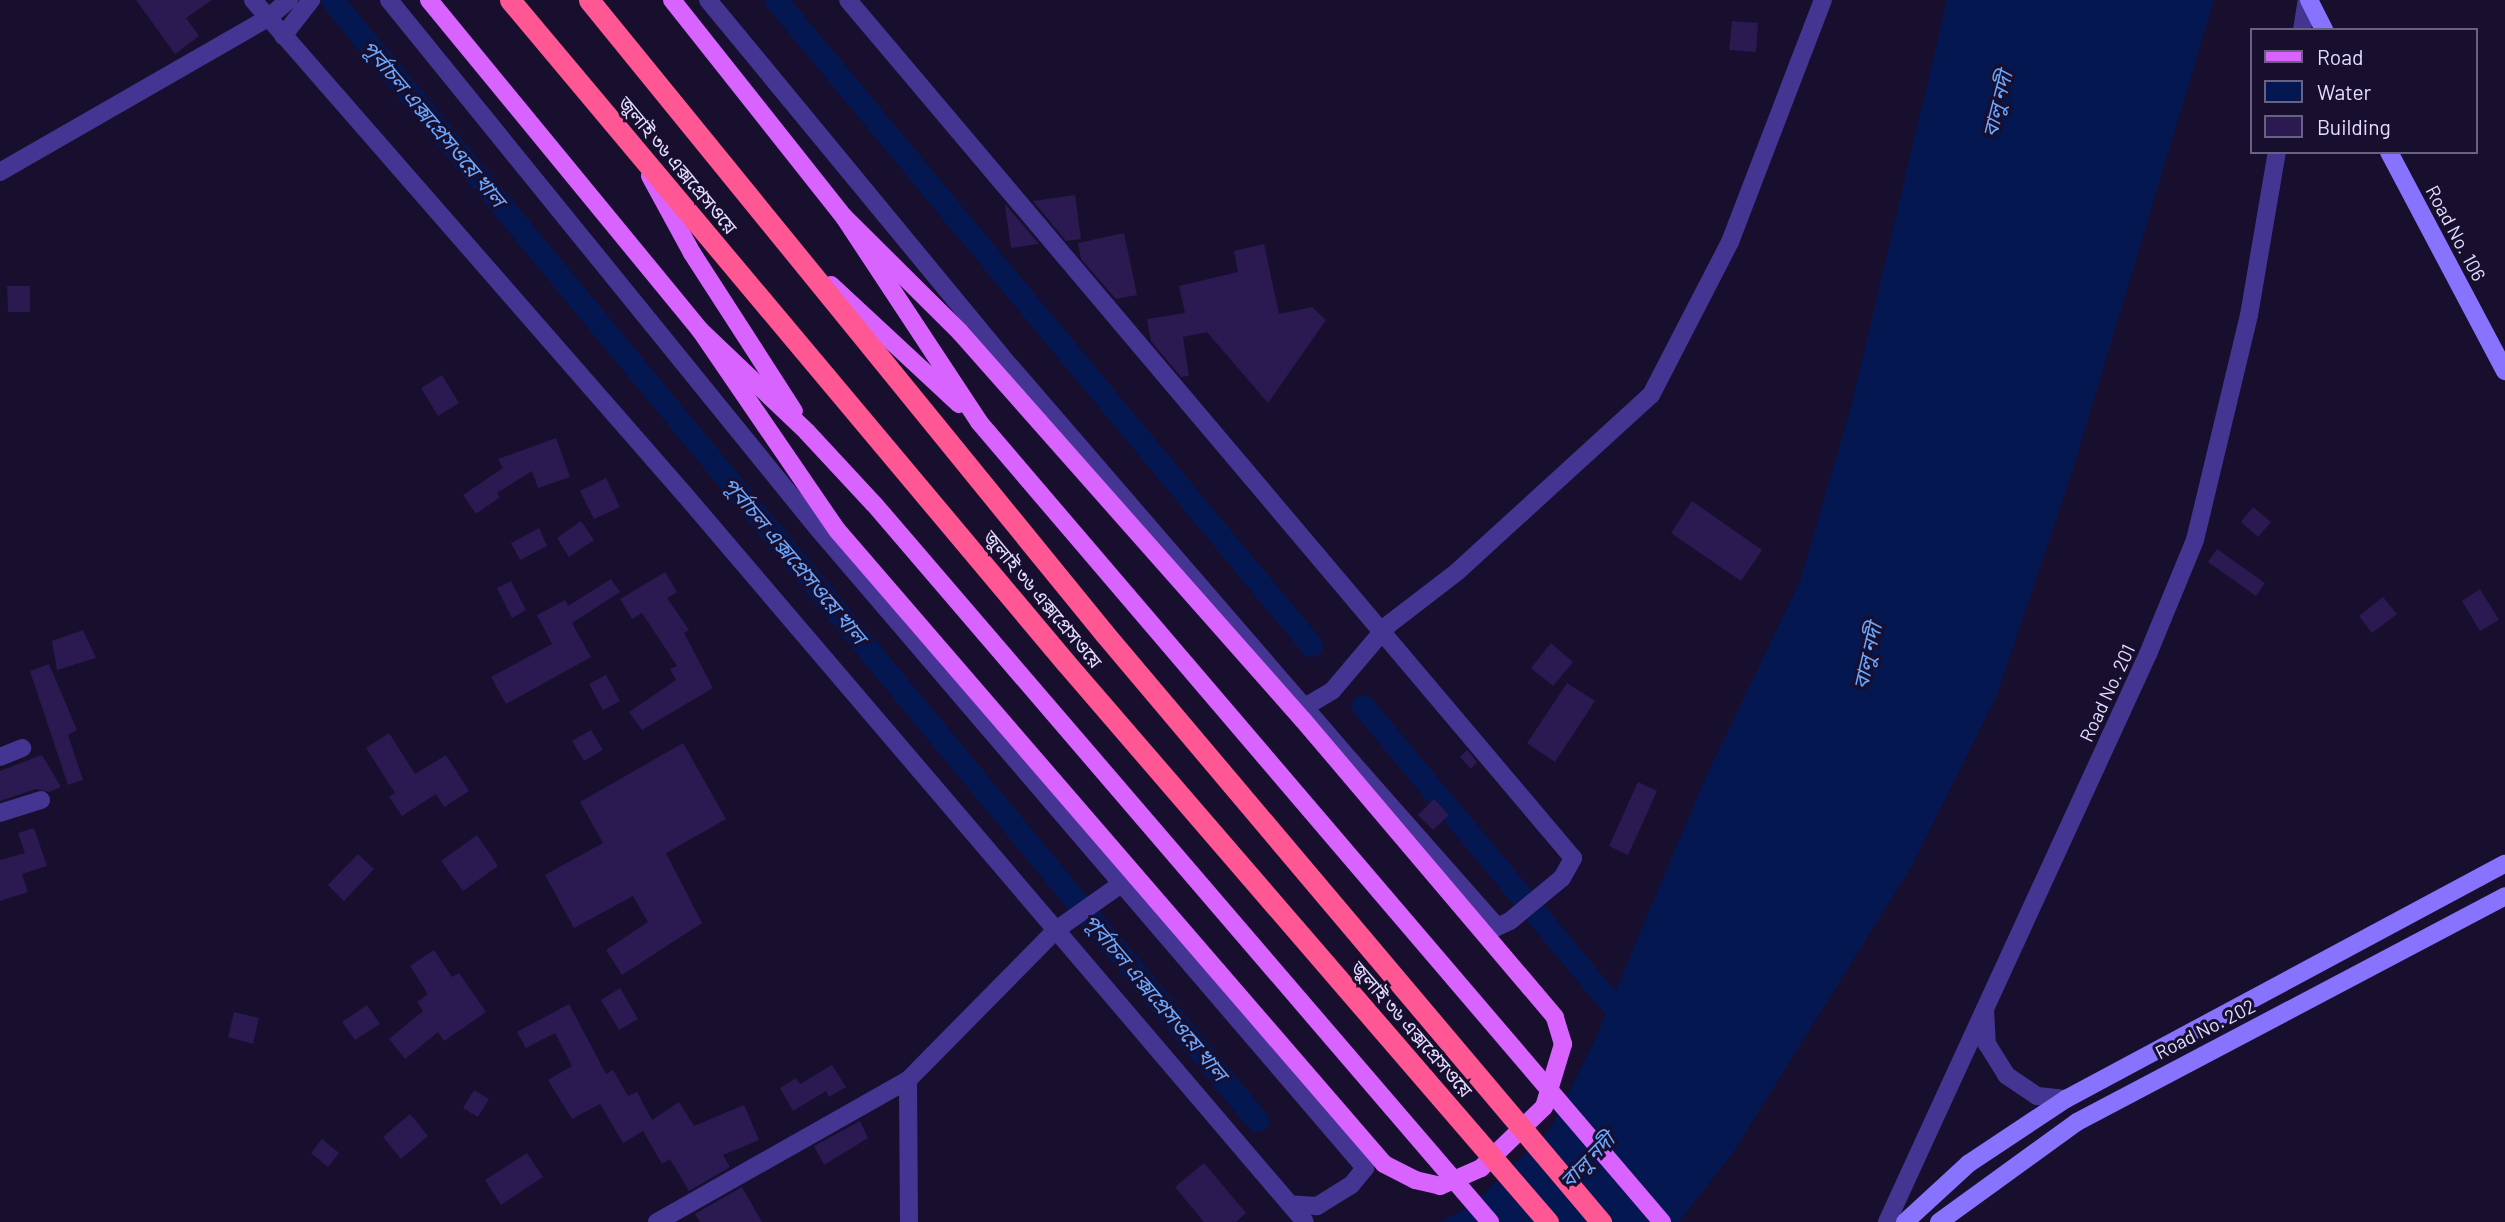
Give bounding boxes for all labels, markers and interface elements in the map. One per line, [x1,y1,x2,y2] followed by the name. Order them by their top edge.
[2250,28,2477,154] legend
[357,35,511,211] water label: পূর্বাচল এক্সপ্রেসওয়ে খাল
[2317,44,2363,69] text: Road
[1977,68,2017,140] water label: বালু নদী
[2317,79,2371,104] text: Water
[614,92,742,238] street label: জুলাই ৩৬ এক্সপ্রেসওয়ে
[2317,114,2391,139] text: Building
[2421,181,2491,285] street label: Road No. 106
[718,472,872,648] water label: পূর্বাচল এক্সপ্রেসওয়ে খাল
[979,526,1107,672] street label: জুলাই ৩৬ এক্সপ্রেসওয়ে
[1847,620,1887,692] water label: বালু নদী
[2074,641,2140,745] street label: Road No. 201
[1079,909,1233,1085] water label: পূর্বাচল এক্সপ্রেসওয়ে খাল
[1347,956,1477,1102] street label: জুলাই ৩৬ এক্সপ্রেসওয়ে
[2151,994,2259,1064] street label: Road No. 202
[1555,1127,1619,1193] water label: বালু নদী

